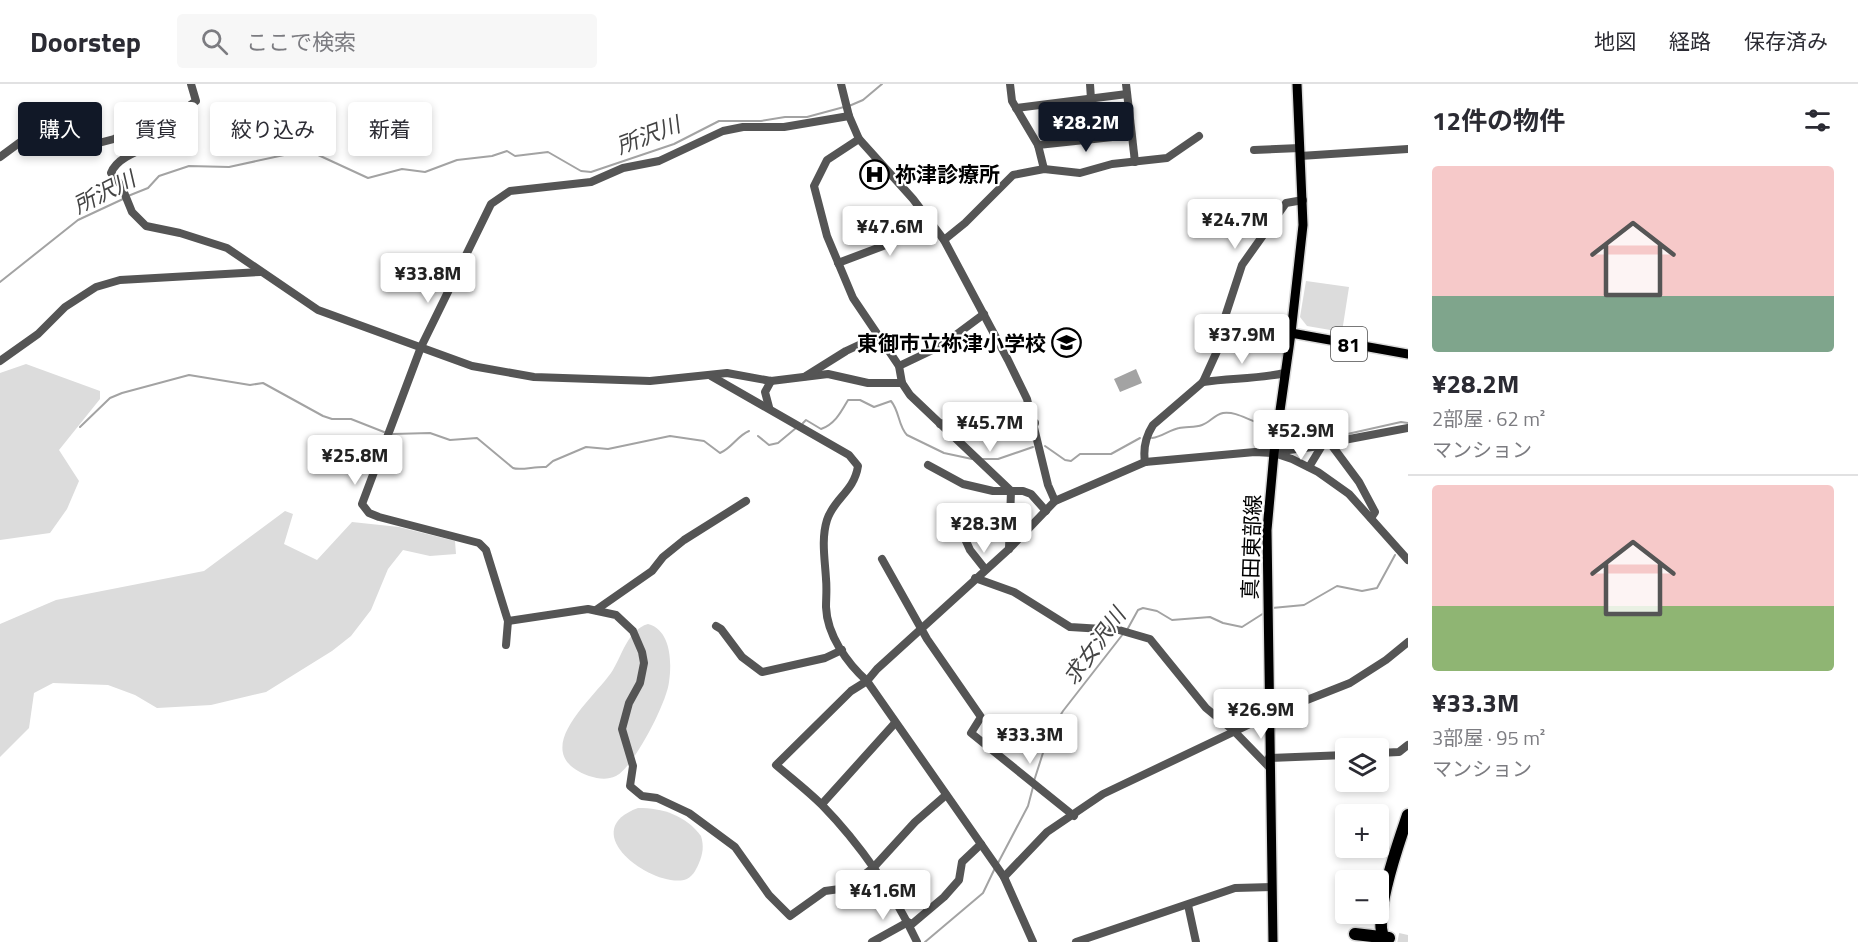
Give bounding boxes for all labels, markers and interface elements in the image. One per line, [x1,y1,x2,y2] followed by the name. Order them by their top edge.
[177,14,597,68] search box
[30,20,141,63] text: Doorstep
[198,25,231,58] icon: search
[246,25,356,59] text: ここで検索
[1594,25,1636,57] text: 地図
[1669,25,1711,57] text: 経路
[1744,25,1828,57] text: 保存済み
[1432,101,1565,140] text: 12件の物件
[18,102,102,156] chip: 購入
[114,102,198,156] chip: 賃貸
[210,102,336,156] chip: 絞り込み
[348,102,432,156] chip: 新着
[1037,102,1135,153] pin: ¥28.2M
[1801,104,1834,137] icon: filters
[1052,106,1120,137] text: ¥28.2M
[611,107,687,163] water label: 所沢川
[858,158,890,190] hospital icon: 祢津診療所
[895,158,1000,190] place label: 祢津診療所
[67,161,143,222] water label: 所沢川
[1186,199,1284,250] pin: ¥24.7M
[1201,203,1269,234] text: ¥24.7M
[1579,205,1687,313] icon: home
[841,206,939,257] pin: ¥47.6M
[856,210,924,241] text: ¥47.6M
[379,253,477,304] pin: ¥33.8M
[394,257,462,288] text: ¥33.8M
[1193,314,1291,365] pin: ¥37.9M
[1208,318,1276,349] text: ¥37.9M
[857,327,1046,359] place label: 東御市立祢津小学校
[1051,327,1083,359] school or university icon: 東御市立祢津小学校
[1331,327,1367,361] road number: 81
[1432,364,1519,403] text: ¥28.2M
[941,402,1039,453] pin: ¥45.7M
[1432,403,1545,434] text: 2部屋 · 62 m²
[956,406,1024,437] text: ¥45.7M
[1252,410,1350,461] pin: ¥52.9M
[1267,414,1335,445] text: ¥52.9M
[1432,434,1532,465] text: マンション
[306,435,404,486] pin: ¥25.8M
[321,439,389,470] text: ¥25.8M
[1233,494,1269,600] street label: 真田東部線
[935,503,1033,554] pin: ¥28.3M
[950,507,1018,538] text: ¥28.3M
[1579,524,1687,632] icon: home
[1054,599,1135,692] water label: 求女沢川
[1432,683,1519,722] text: ¥33.3M
[1212,689,1310,740] pin: ¥26.9M
[1227,693,1295,724] text: ¥26.9M
[981,714,1079,765] pin: ¥33.3M
[996,718,1064,749] text: ¥33.3M
[1432,722,1545,753] text: 3部屋 · 95 m²
[1335,738,1389,924] map controls
[1335,738,1389,792] button: layers
[1432,753,1532,784] text: マンション
[1335,804,1389,858] button: +
[834,870,932,921] pin: ¥41.6M
[1335,870,1389,924] button: −
[849,874,917,905] text: ¥41.6M

